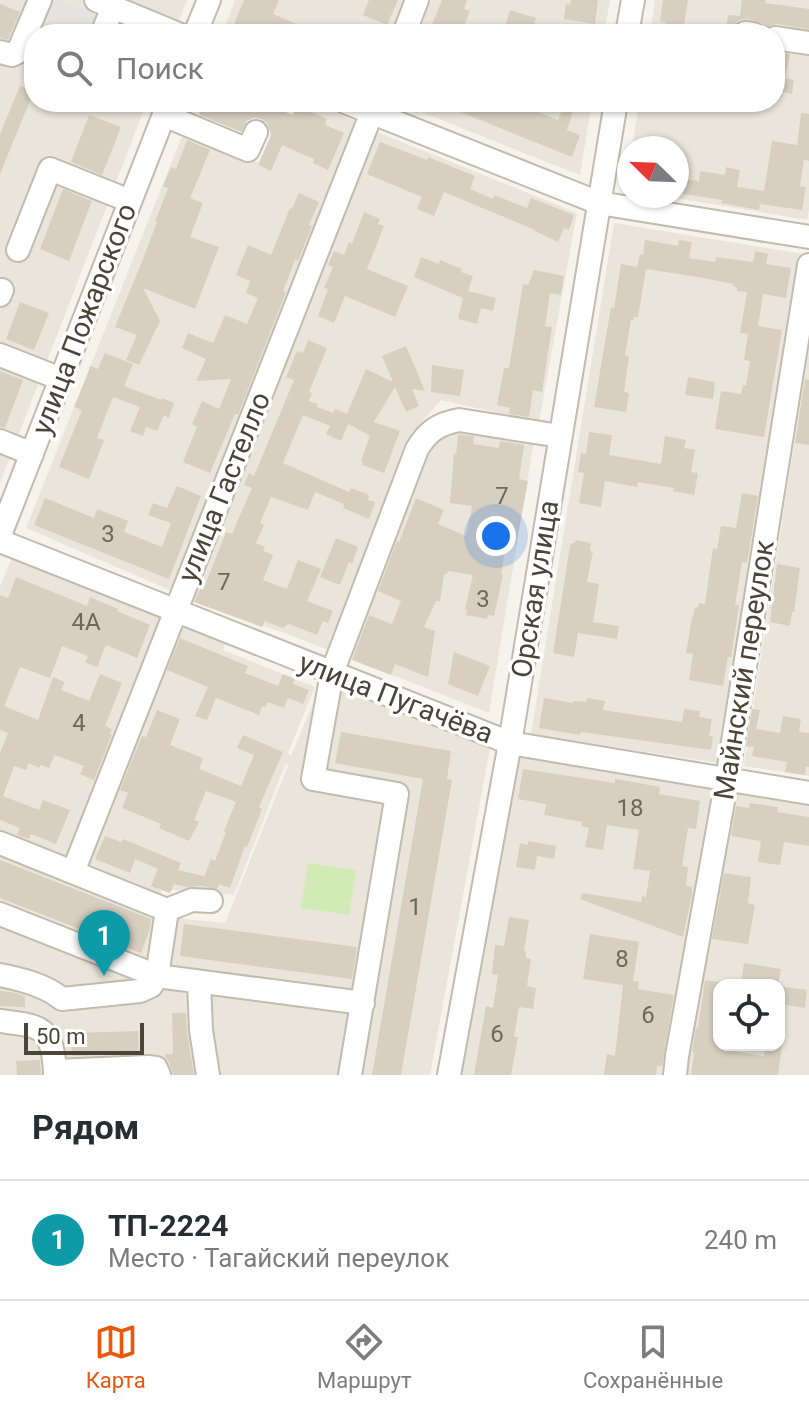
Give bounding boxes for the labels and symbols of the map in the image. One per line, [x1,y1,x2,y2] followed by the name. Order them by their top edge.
[617,136,689,208] north arrow
[25,199,143,439] street label: улица Пожарского
[171,387,277,587] street label: улица Гастелло
[495,482,509,510] house number: 7
[505,498,565,680] street label: Орская улица
[476,516,516,556] your location
[101,520,115,548] house number: 3
[707,538,781,802] street label: Майнский переулок
[217,568,231,596] house number: 7
[476,585,490,613] house number: 3
[71,608,101,636] house number: 4А
[294,646,498,750] street label: улица Пугачёва
[72,709,86,737] house number: 4
[617,794,643,822] house number: 18
[408,893,422,921] house number: 1
[78,910,130,976] pin: 1
[615,945,629,973] house number: 8
[641,1001,655,1029] house number: 6
[24,1019,144,1055] scale bar
[490,1020,504,1048] house number: 6

